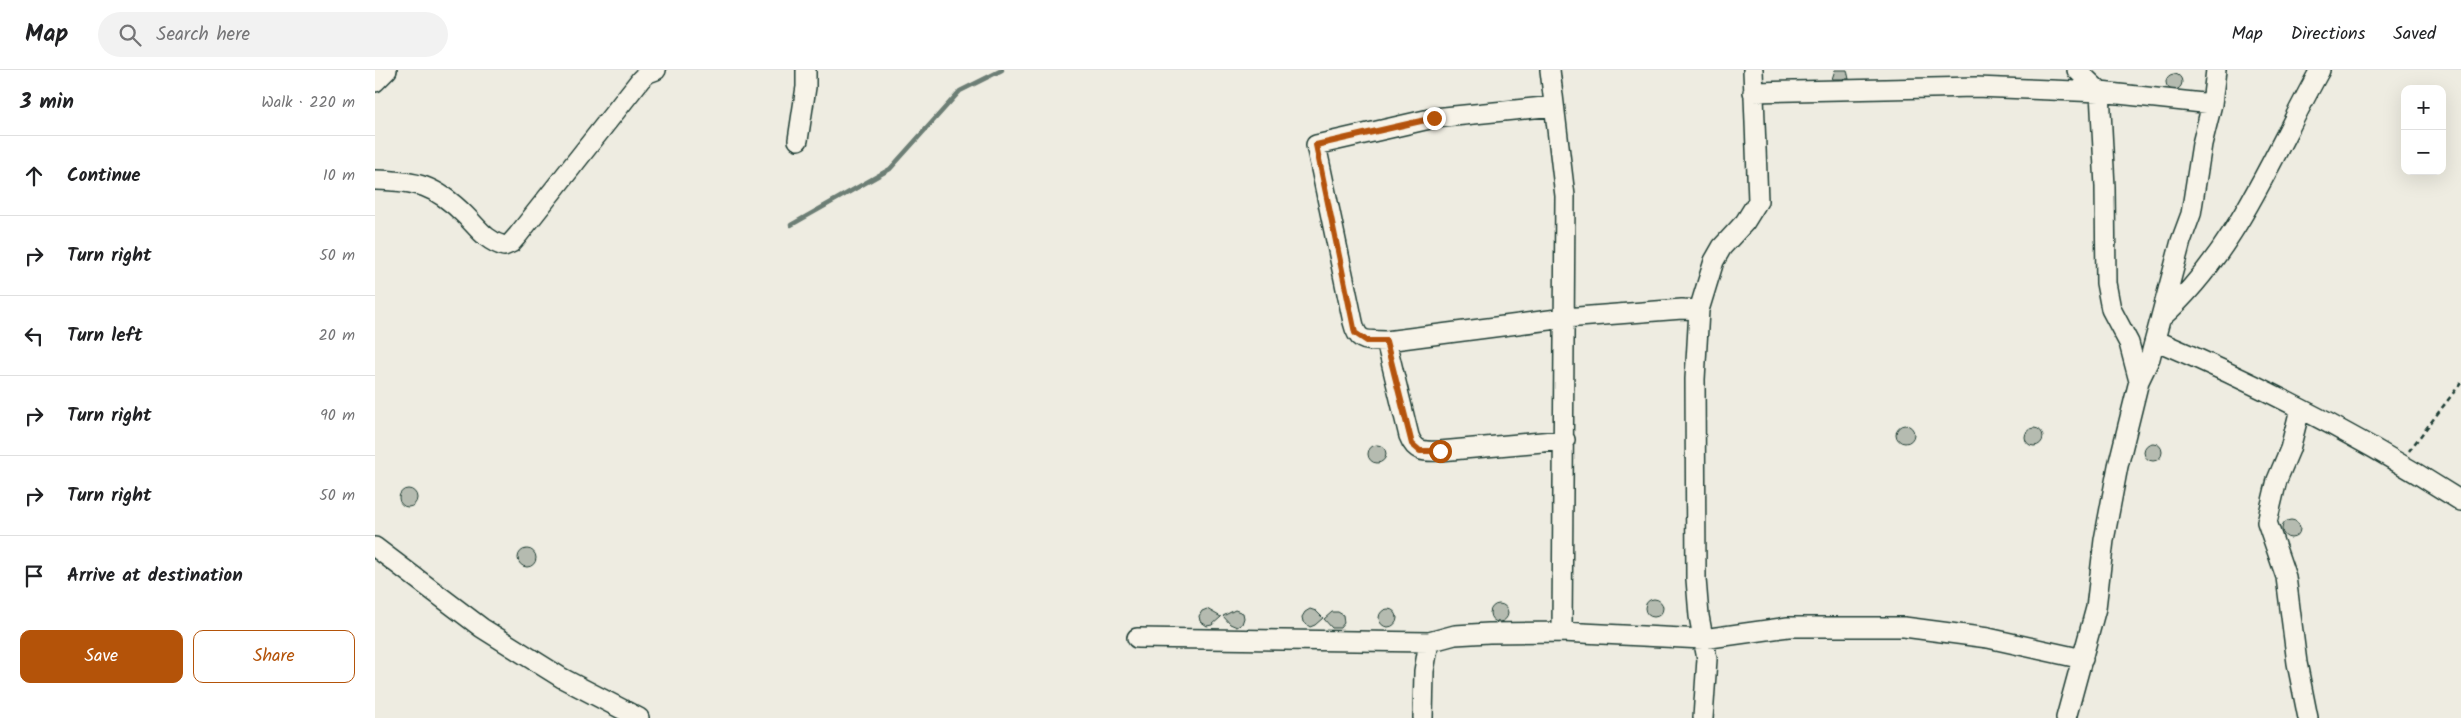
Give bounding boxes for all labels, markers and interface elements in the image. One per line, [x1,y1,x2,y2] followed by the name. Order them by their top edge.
[98,12,448,57] search box
[25,15,68,54] text: Map
[156,20,250,50] text: Search here
[2231,20,2263,49] text: Map
[2291,20,2365,49] text: Directions
[2393,20,2436,49] text: Saved
[116,21,144,49] icon: search
[2401,85,2446,175] map controls
[2401,85,2446,130] button: +
[20,86,74,119] text: 3 min
[261,90,355,115] text: Walk · 220 m
[1423,107,1446,130] route end
[2401,130,2446,175] button: −
[67,161,140,191] text: Continue
[20,162,48,190] icon: ahead
[323,163,355,188] text: 10 m
[67,241,152,271] text: Turn right
[20,242,48,270] icon: right
[319,243,355,268] text: 50 m
[67,321,142,351] text: Turn left
[20,322,48,350] icon: left
[319,323,355,348] text: 20 m
[67,401,152,431] text: Turn right
[20,402,48,430] icon: right
[320,403,355,428] text: 90 m
[1429,440,1452,463] route start
[67,481,152,511] text: Turn right
[20,482,48,510] icon: right
[319,483,355,508] text: 50 m
[67,561,243,591] text: Arrive at destination
[20,562,48,590] icon: arrive
[20,630,183,683] button: Save
[193,630,355,683] button: Share

